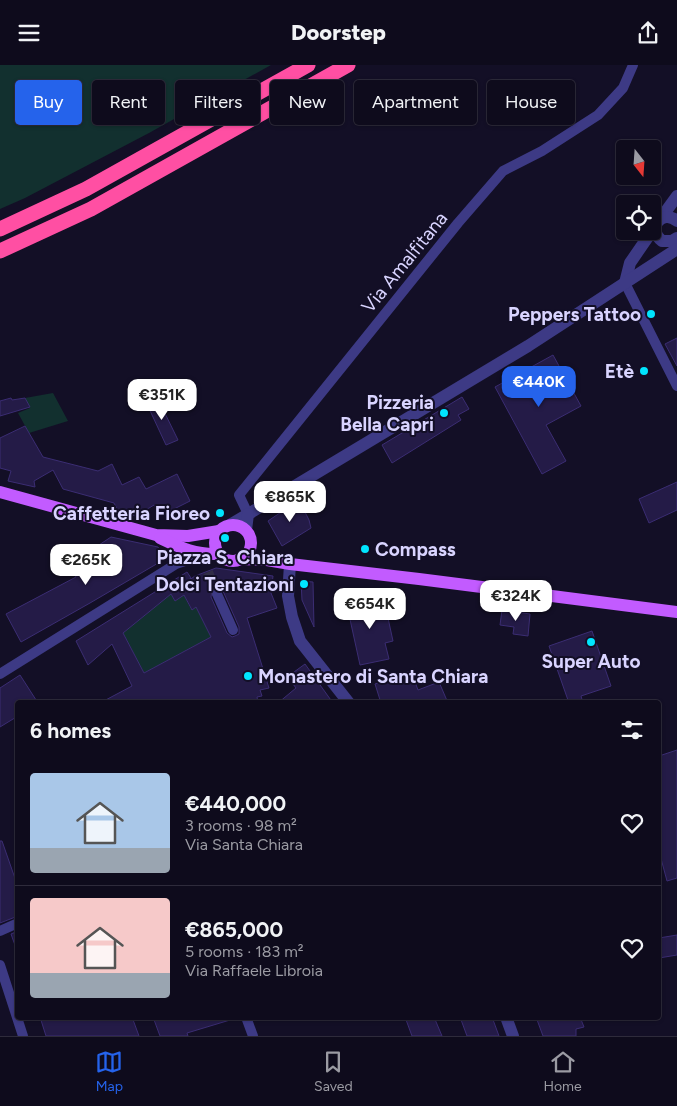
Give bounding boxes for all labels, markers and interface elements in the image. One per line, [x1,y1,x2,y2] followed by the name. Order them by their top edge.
[15,19,43,47] icon: menu
[291,19,386,46] text: Doorstep
[634,19,662,47] icon: share
[15,80,82,125] chip: Buy
[92,80,165,125] chip: Rent
[175,80,260,125] chip: Filters
[270,80,344,125] chip: New
[354,80,477,125] chip: Apartment
[487,80,575,125] chip: House
[616,140,661,185] north arrow
[616,140,661,240] map controls
[616,195,661,240] button: locate
[357,207,452,318] street label: Via Amalfitana
[508,303,641,326] place label: Peppers Tattoo
[645,308,657,320] marker: Peppers Tattoo
[605,360,634,383] place label: Etè
[504,365,574,408] pin: €440K
[638,365,650,377] marker: Etè
[513,372,565,391] text: €440K
[127,379,197,421] pin: €351K
[139,385,185,404] text: €351K
[340,391,434,436] place label: Pizzeria Bella Capri
[438,407,450,419] marker: Pizzeria Bella Capri
[255,481,325,523] pin: €865K
[265,487,315,506] text: €865K
[53,502,210,525] place label: Caffetteria Fioreo
[214,507,226,519] marker: Caffetteria Fioreo
[219,532,231,544] marker: Piazza S. Chiara
[375,538,456,561] place label: Compass
[51,543,121,586] pin: €265K
[359,543,371,555] marker: Compass
[156,546,294,569] place label: Piazza S. Chiara
[61,550,111,569] text: €265K
[156,573,294,596] place label: Dolci Tentazioni
[298,578,310,590] marker: Dolci Tentazioni
[481,579,551,622] pin: €324K
[491,586,541,605] text: €324K
[335,587,405,630] pin: €654K
[345,594,395,613] text: €654K
[585,636,597,648] marker: Super Auto
[542,650,640,673] place label: Super Auto
[258,665,488,688] place label: Monastero di Santa Chiara
[242,670,254,682] marker: Monastero di Santa Chiara
[618,716,646,744] icon: filters
[30,718,111,743] text: 6 homes
[185,791,286,816] text: €440,000
[70,793,130,853] icon: home
[618,809,646,837] icon: heart
[185,816,297,835] text: 3 rooms · 98 m²
[185,835,303,854] text: Via Santa Chiara
[185,917,283,942] text: €865,000
[70,918,130,978] icon: home
[618,934,646,962] icon: heart
[185,942,304,961] text: 5 rooms · 183 m²
[185,961,323,980] text: Via Raffaele Libroia
[95,1048,123,1095] tab: Map
[314,1048,353,1095] tab: Saved
[543,1048,582,1095] tab: Home

